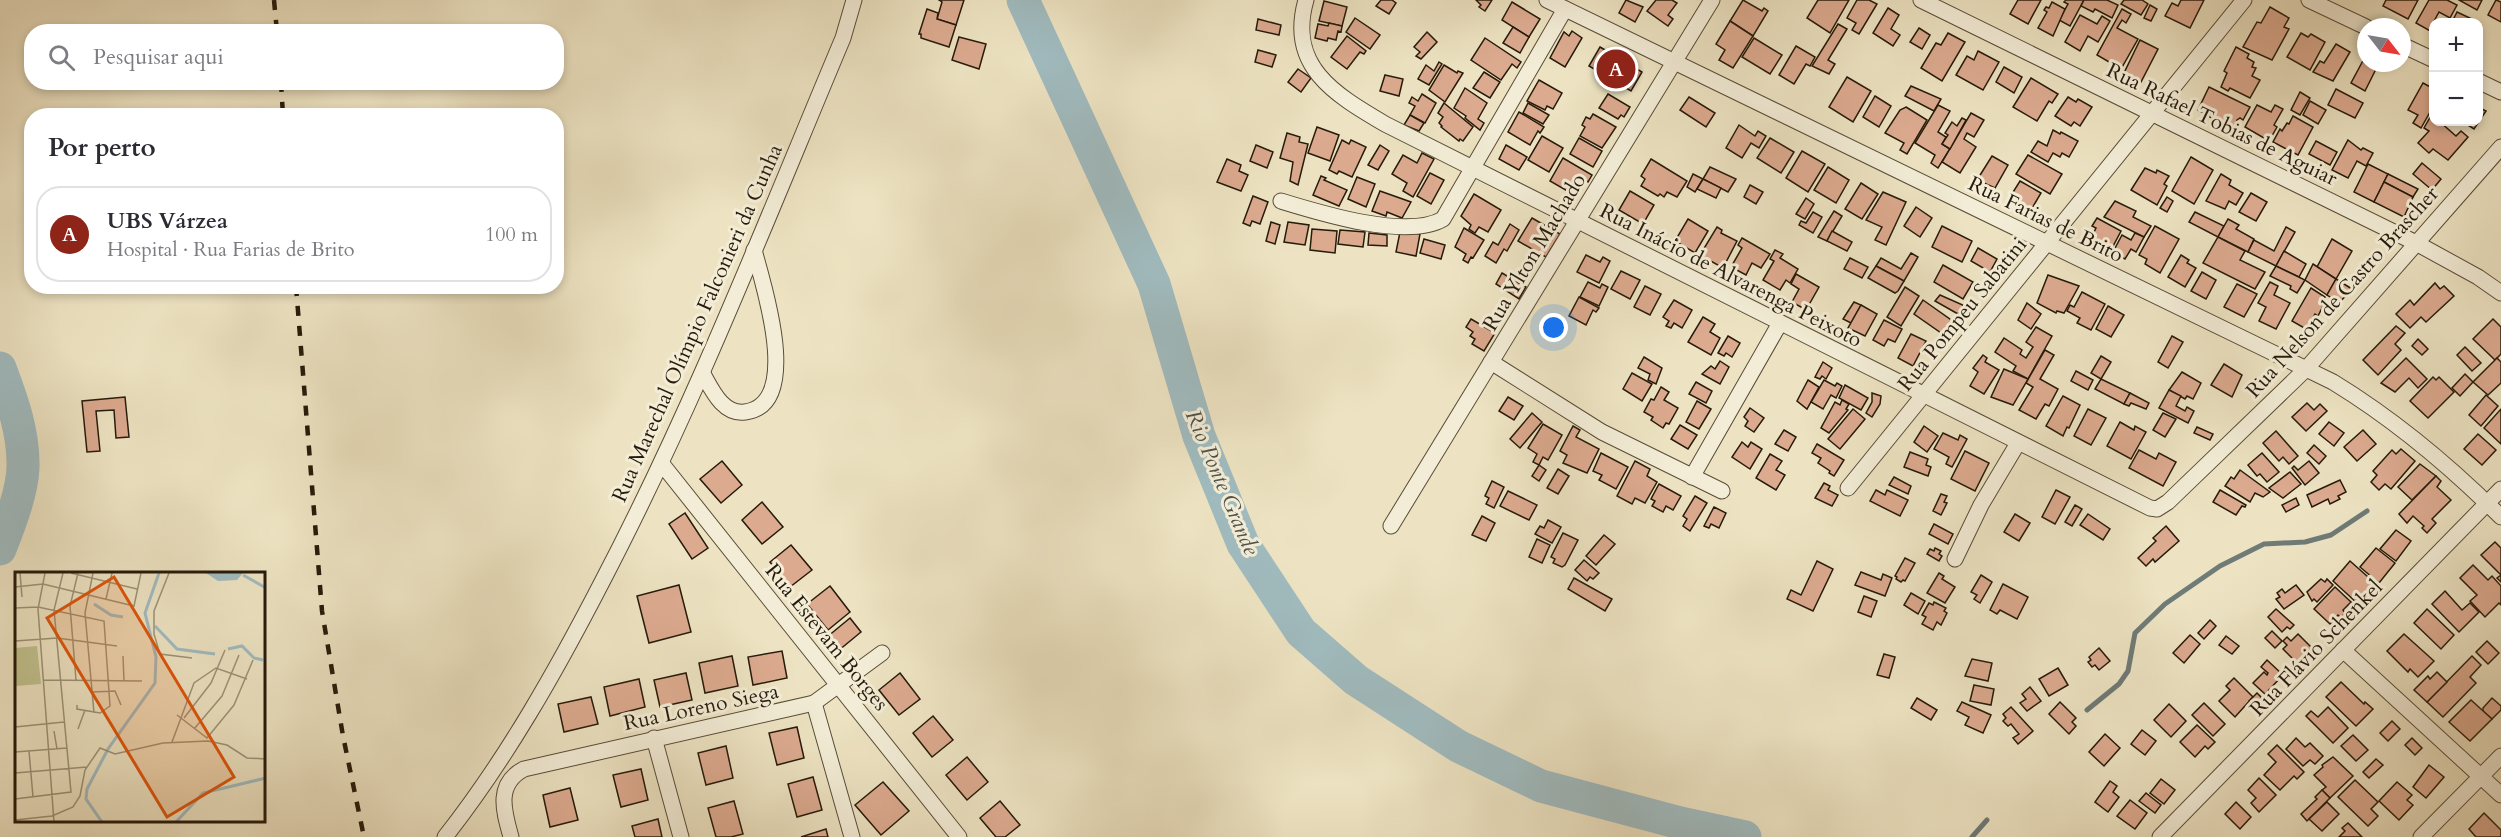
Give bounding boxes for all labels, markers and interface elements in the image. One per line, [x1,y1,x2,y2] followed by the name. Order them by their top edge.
[2357,18,2411,72] north arrow
[2429,18,2483,126] map controls
[2429,18,2483,72] button: +
[24,24,564,90] search box
[45,41,78,74] icon: search
[93,42,224,72] text: Pesquisar aqui
[1596,46,1636,92] pin: A
[2102,56,2342,193] street label: Rua Rafael Tobias de Aguiar
[2429,72,2483,126] button: −
[48,130,156,165] text: Por perto
[605,140,790,507] street label: Rua Marechal Olímpio Falconieri da Cunha
[1476,168,1593,336] street label: Rua Ylton Machado
[1963,169,2128,270] street label: Rua Farias de Brito
[2239,180,2446,404] street label: Rua Nelson de Castro Brascher
[1595,196,1867,354] street label: Rua Inácio de Alvarenga Peixoto
[107,206,228,236] text: UBS Várzea
[62,221,77,248] text: A
[485,221,538,248] text: 100 m
[1891,231,2034,397] street label: Rua Pompeu Sabatini
[107,236,355,263] text: Hospital · Rua Farias de Brito
[1539,313,1568,342] your location
[1178,405,1266,560] water label: Rio Ponte Grande
[758,558,895,717] street label: Rua Estevam Borges
[15,572,266,822] inset map
[2243,574,2389,723] street label: Rua Flávio Schenkel
[621,677,781,738] street label: Rua Loreno Siega

